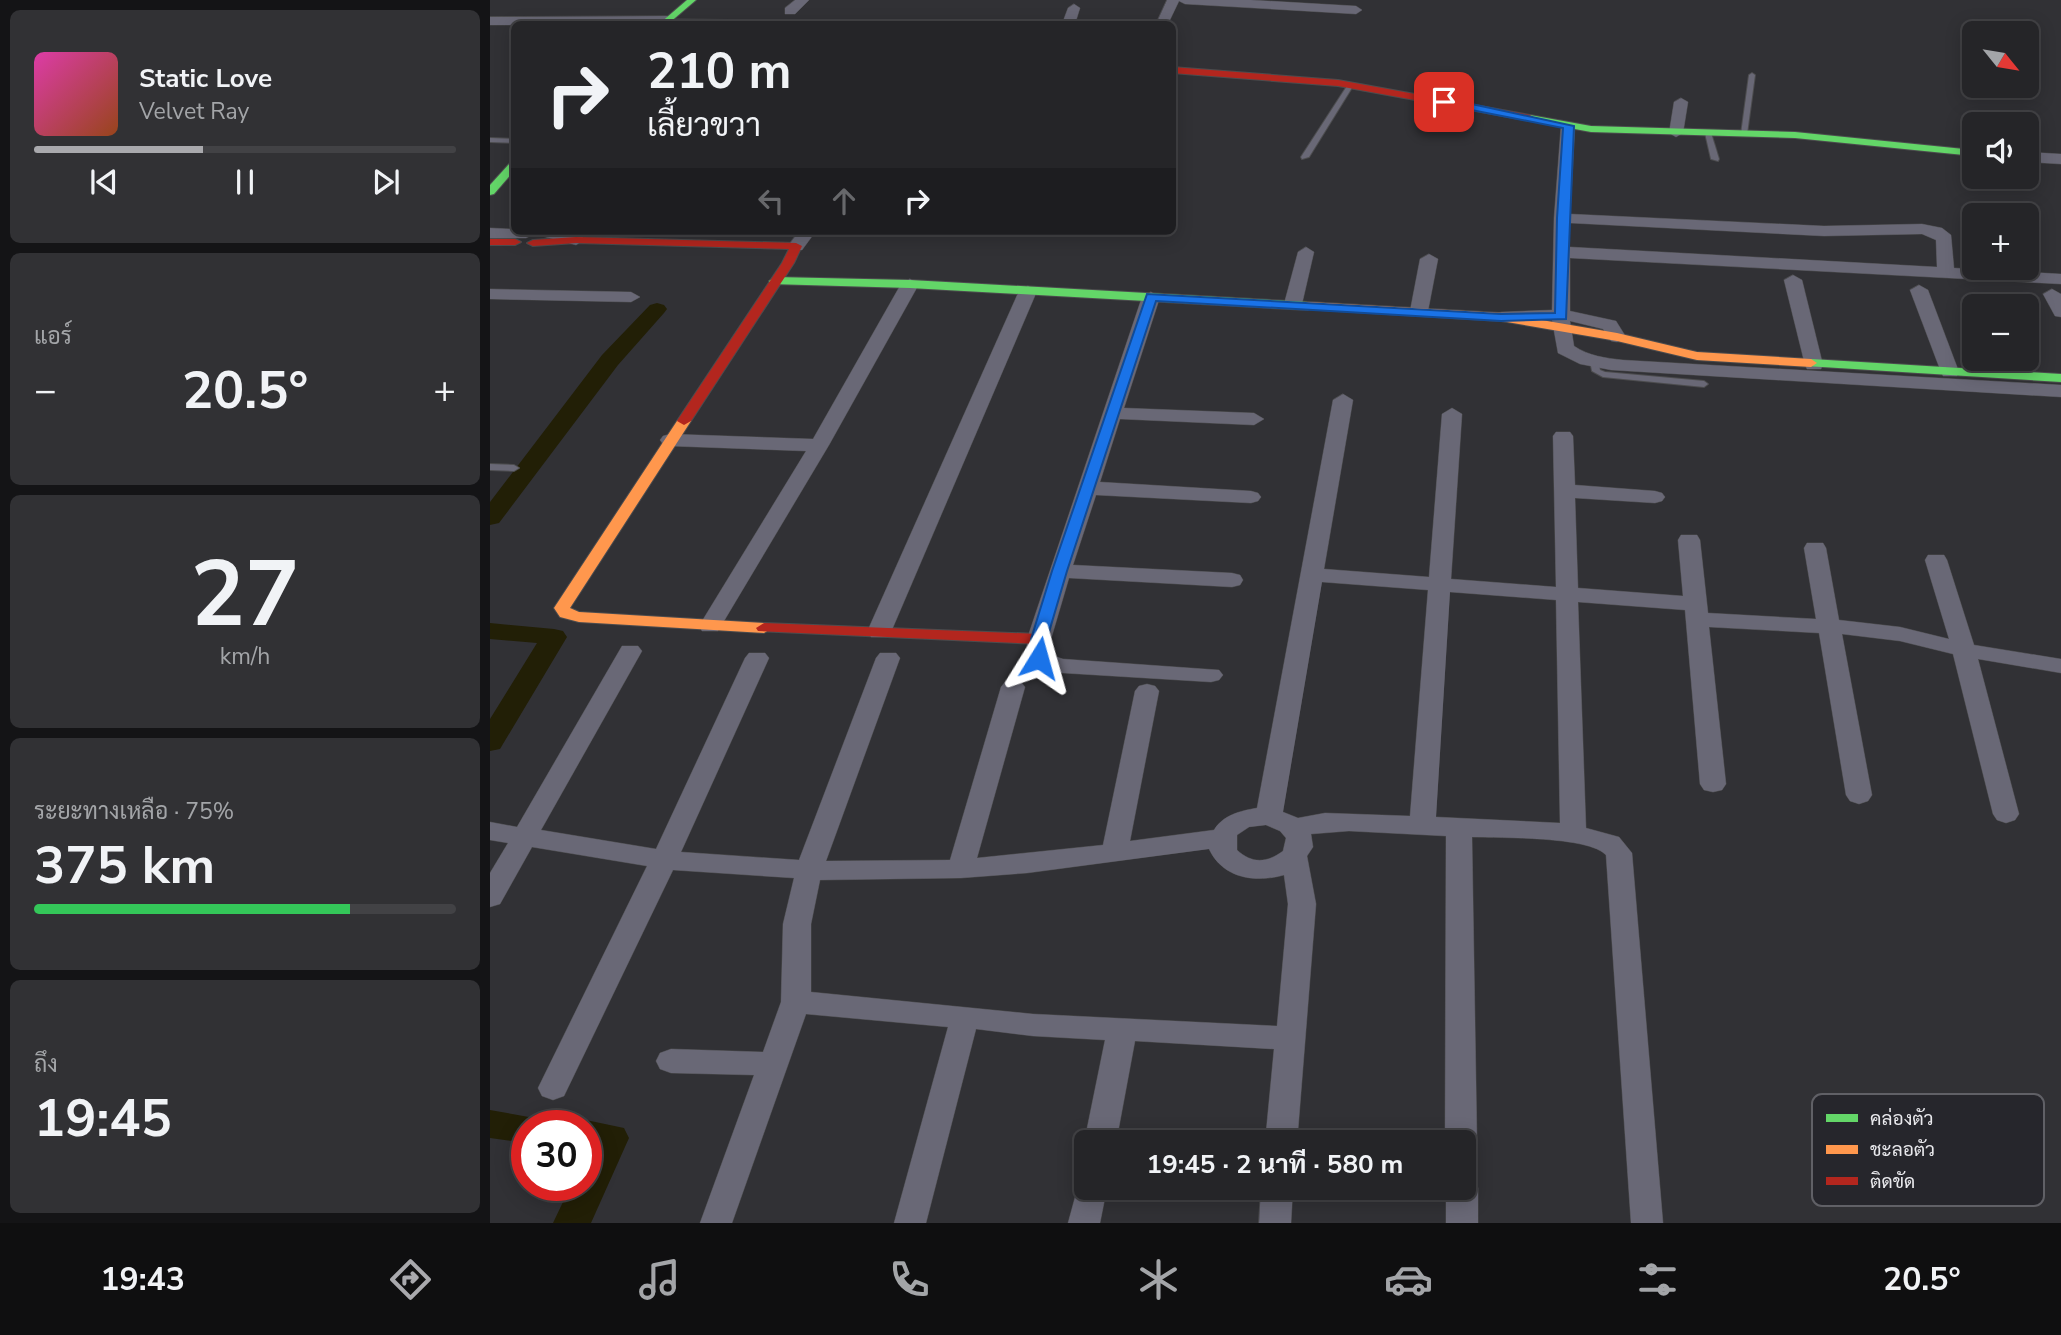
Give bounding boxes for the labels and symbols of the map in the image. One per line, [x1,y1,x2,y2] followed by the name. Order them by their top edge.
[1962,21,2039,98] north arrow
[1414,72,1474,132] pin
[1002,621,1076,695] position arrow
[1812,1094,2044,1206] legend
[1870,1106,1934,1132] text: คล่องตัว
[511,1110,602,1201] speed limit sign: 30
[1870,1137,1935,1163] text: ชะลอตัว
[1870,1169,1915,1195] text: ติดขัด

